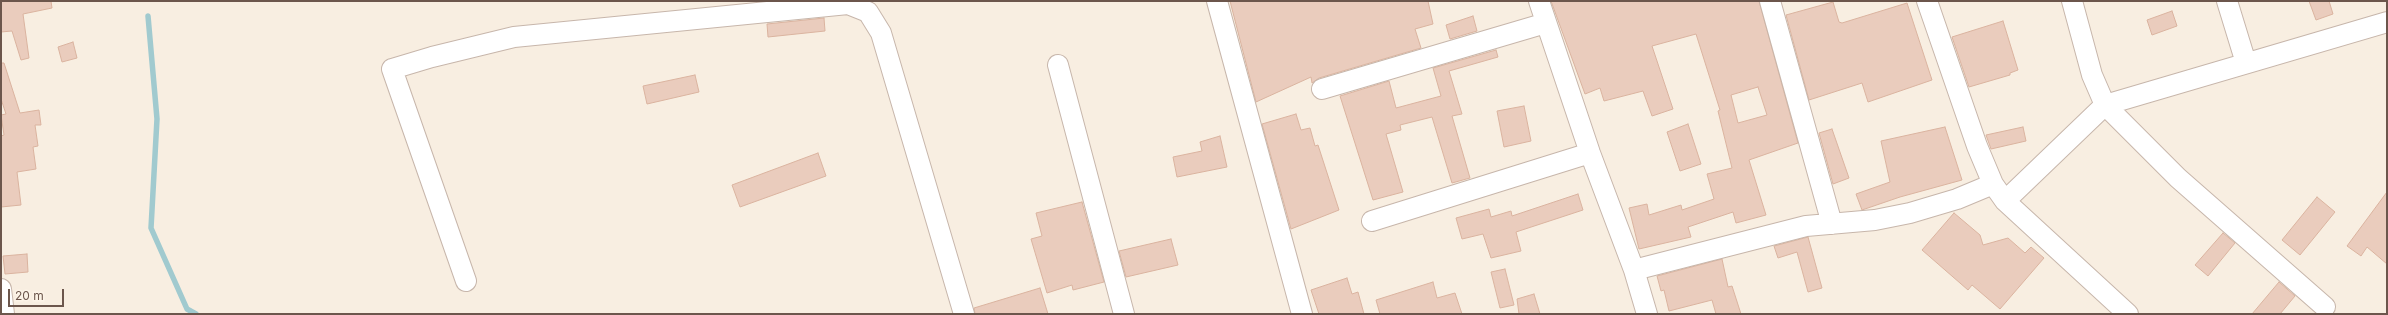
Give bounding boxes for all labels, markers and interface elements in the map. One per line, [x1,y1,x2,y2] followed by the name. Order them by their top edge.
[10,281,66,307] scale bar
[15,288,44,303] text: 20 m

